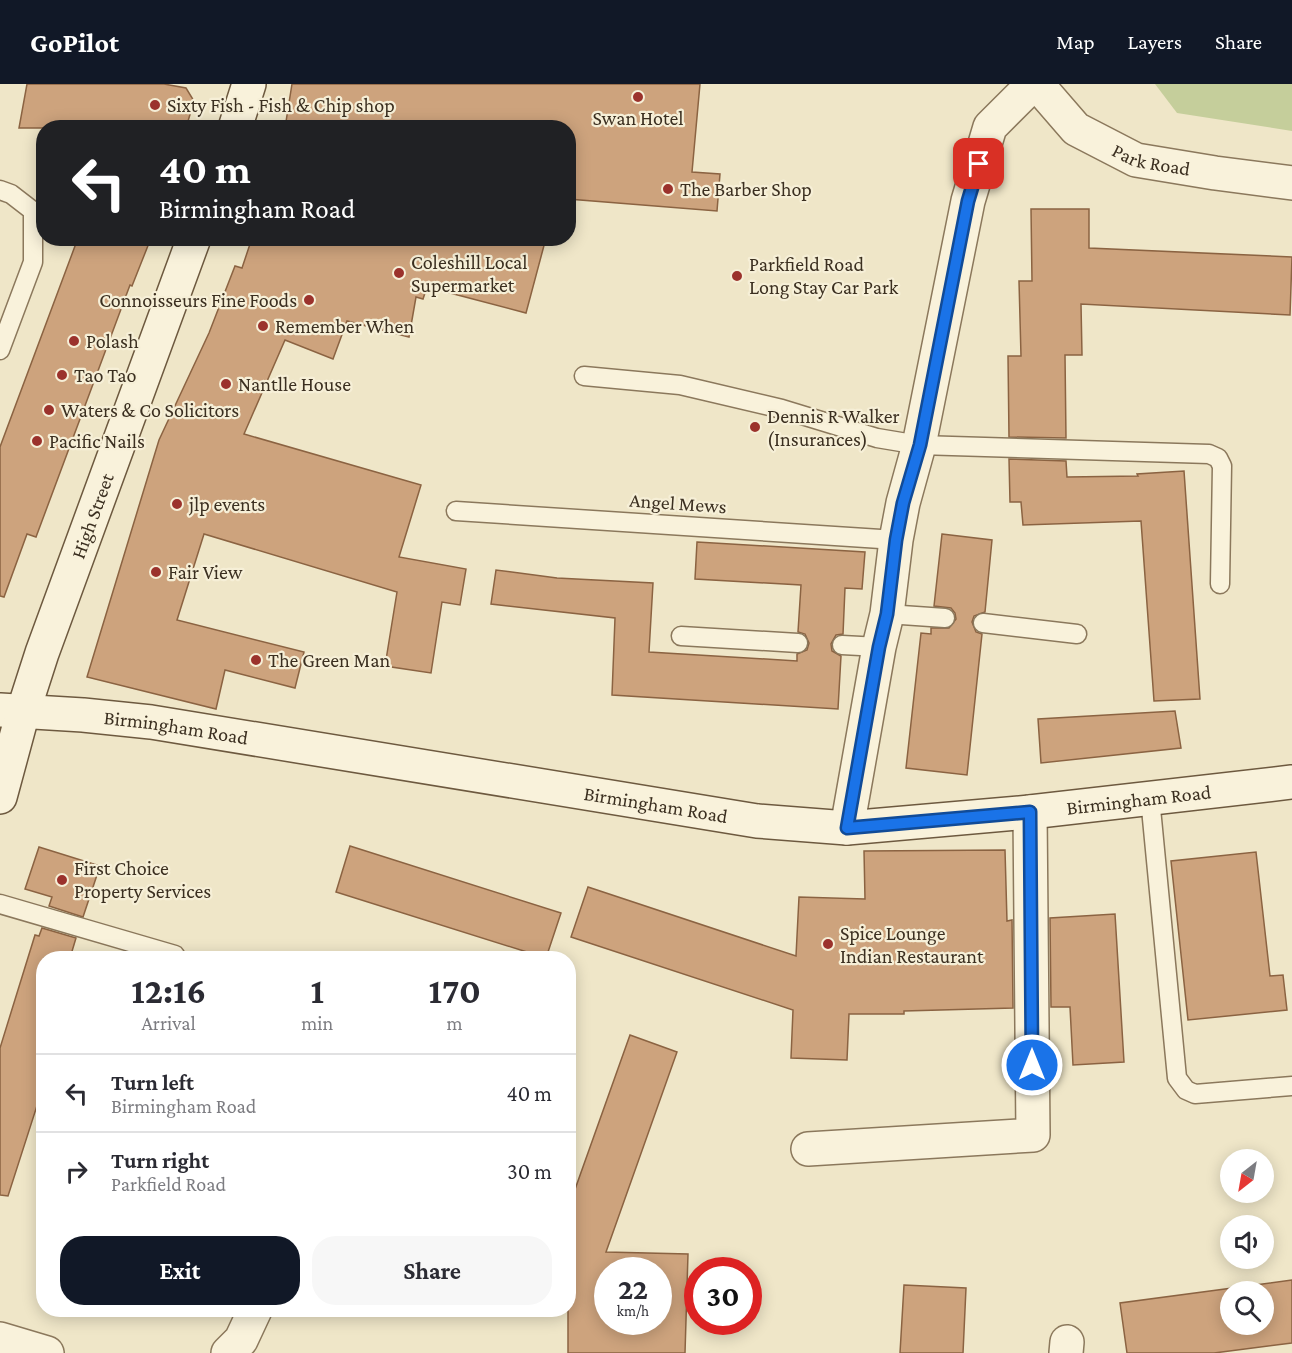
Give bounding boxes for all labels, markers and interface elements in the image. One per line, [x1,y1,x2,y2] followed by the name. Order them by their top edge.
[30,27,119,58] text: GoPilot
[1056,30,1095,54] text: Map
[1128,30,1182,54] text: Layers
[1215,30,1262,54] text: Share
[631,90,645,104] marker: Swan Hotel
[167,94,395,117] place label: Sixty Fish - Fish & Chip shop
[148,98,162,112] marker: Sixty Fish - Fish & Chip shop
[592,107,684,129] place label: Swan Hotel
[953,138,1004,189] pin
[1109,139,1192,180] street label: Park Road
[60,144,138,222] icon: left
[159,145,251,192] text: 40 m
[962,147,995,180] icon: arrive
[680,178,812,201] place label: The Barber Shop
[661,182,675,196] marker: The Barber Shop
[159,194,355,224] text: Birmingham Road
[411,251,527,297] place label: Coleshill Local Supermarket
[749,253,899,299] place label: Parkfield Road Long Stay Car Park
[392,266,406,280] marker: Coleshill Local Supermarket
[730,269,744,283] marker: Parkfield Road Long Stay Car Park
[99,289,297,311] place label: Connoisseurs Fine Foods
[302,293,316,307] marker: Connoisseurs Fine Foods
[275,315,414,337] place label: Remember When
[256,319,270,333] marker: Remember When
[86,330,139,352] place label: Polash
[67,334,81,348] marker: Polash
[74,364,137,386] place label: Tao Tao
[55,368,69,382] marker: Tao Tao
[238,373,351,395] place label: Nantlle House
[219,377,233,391] marker: Nantlle House
[61,399,239,421] place label: Waters & Co Solicitors
[42,403,56,417] marker: Waters & Co Solicitors
[767,405,900,451] place label: Dennis R Walker (Insurances)
[748,420,762,434] marker: Dennis R Walker (Insurances)
[49,430,145,452] place label: Pacific Nails
[30,434,44,448] marker: Pacific Nails
[66,470,118,562] street label: High Street
[629,489,727,518] street label: Angel Mews
[188,493,265,516] place label: jlp events
[170,497,184,511] marker: jlp events
[168,561,243,583] place label: Fair View
[149,565,163,579] marker: Fair View
[268,649,390,671] place label: The Green Man
[249,653,263,667] marker: The Green Man
[103,706,250,749] street label: Birmingham Road
[1065,780,1213,819] street label: Birmingham Road
[582,782,730,827] street label: Birmingham Road
[74,857,211,903] place label: First Choice Property Services
[55,873,69,887] marker: First Choice Property Services
[840,922,984,967] place label: Spice Lounge Indian Restaurant
[821,937,835,951] marker: Spice Lounge Indian Restaurant
[131,971,206,1011] text: 12:16
[311,971,324,1011] text: 1
[429,971,481,1011] text: 170
[141,1012,196,1034] text: Arrival
[301,1012,333,1034] text: min
[447,1012,463,1034] text: m
[1000,1033,1064,1097] position arrow
[111,1070,194,1095] text: Turn left
[60,1077,93,1110] icon: left
[507,1081,552,1106] text: 40 m
[111,1095,256,1117] text: Birmingham Road
[111,1148,209,1173] text: Turn right
[1220,1149,1274,1203] north arrow
[1220,1149,1274,1335] map controls
[60,1155,93,1188] icon: right
[507,1159,552,1184] text: 30 m
[111,1173,226,1195] text: Parkfield Road
[1220,1215,1274,1269] button: sound
[60,1236,300,1305] button: Exit
[312,1236,552,1305] button: Share
[684,1257,762,1335] speed limit sign: 30
[618,1272,648,1305] text: 22
[1220,1281,1274,1335] button: search
[617,1303,649,1319] text: km/h

